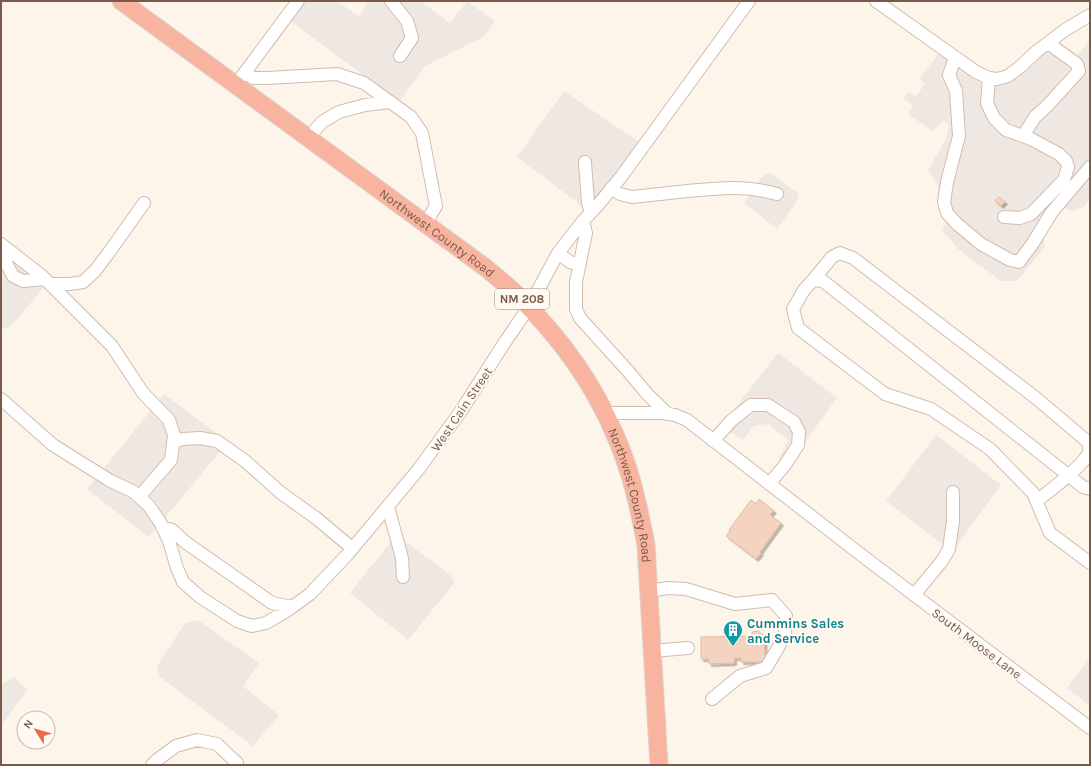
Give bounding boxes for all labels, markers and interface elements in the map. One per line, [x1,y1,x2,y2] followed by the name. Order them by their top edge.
[376,186,498,280] street label: Northwest County Road
[495,289,549,309] road number: NM 208
[428,364,495,454] street label: West Cain Street
[605,426,654,563] street label: Northwest County Road
[929,605,1025,682] street label: South Moose Lane
[747,616,844,646] place label: Cummins Sales and Service
[722,619,744,647] building icon: Cummins Sales and Service
[16,710,56,750] north arrow
[21,717,36,731] text: N

